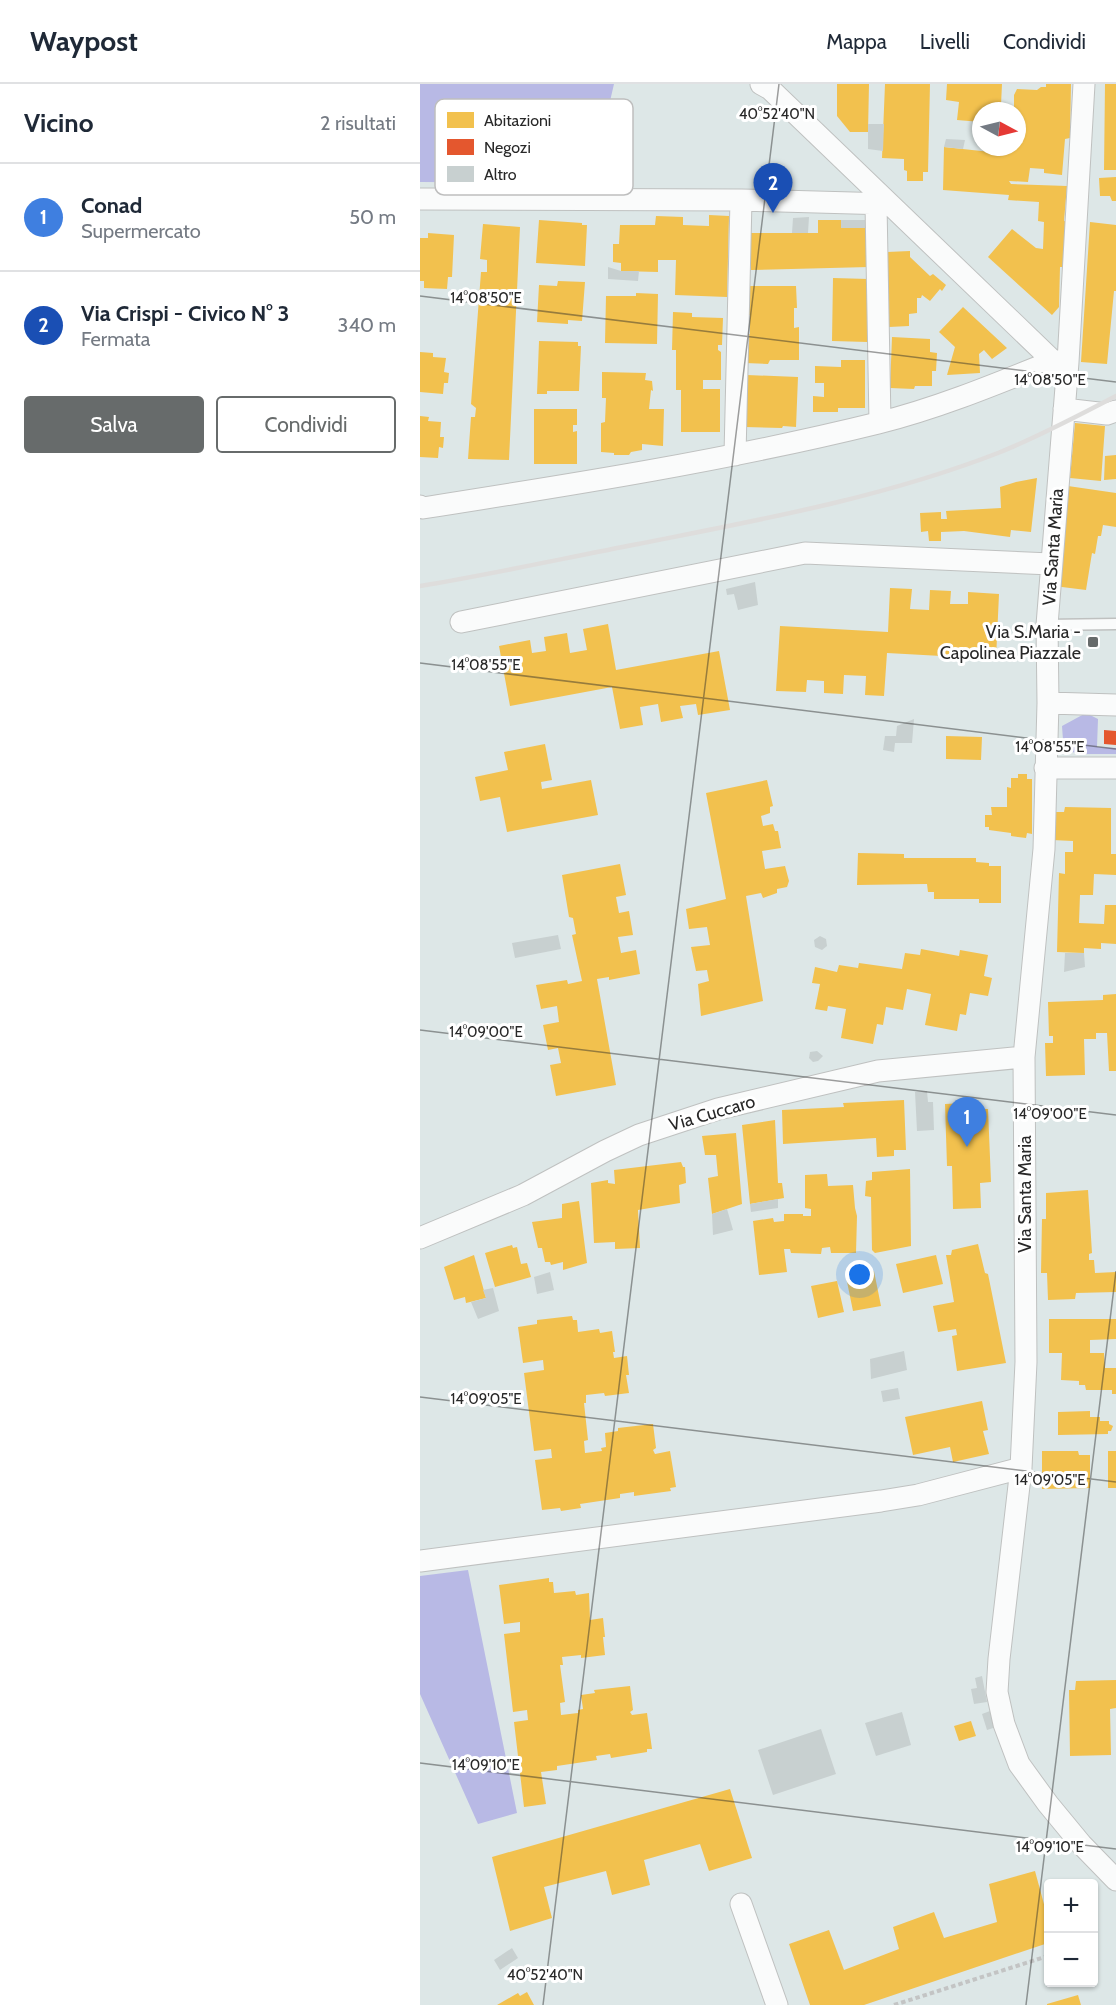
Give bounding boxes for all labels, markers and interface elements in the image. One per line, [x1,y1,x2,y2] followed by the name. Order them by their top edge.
[30,24,138,58] text: Waypost
[826,29,887,54] text: Mappa
[920,29,970,54] text: Livelli
[1003,29,1086,54] text: Condividi
[435,99,633,195] legend
[972,102,1026,156] north arrow
[739,105,815,123] text: 40°52'40"N
[24,107,93,139] text: Vicino
[320,111,396,135] text: 2 risultati
[484,111,551,130] text: Abitazioni
[484,138,531,157] text: Negozi
[754,164,792,213] pin: 2
[484,165,517,184] text: Altro
[81,192,142,219] text: Conad
[40,205,47,229] text: 1
[349,205,396,229] text: 50 m
[81,219,201,243] text: Supermercato
[450,289,522,307] text: 14°08'50"E
[81,300,289,327] text: Via Crispi - Civico N° 3
[38,313,49,337] text: 2
[338,313,396,337] text: 340 m
[81,327,150,351] text: Fermata
[1014,371,1086,389] text: 14°08'50"E
[24,396,204,453] button: Salva
[216,396,396,453] button: Condividi
[1038,487,1068,606] street label: Via Santa Maria
[940,621,1081,664] place label: Via S.Maria - Capolinea Piazzale
[1086,635,1100,649] marker: Via S.Maria - Capolinea Piazzale
[451,656,521,674] text: 14°08'55"E
[1015,738,1085,756] text: 14°08'55"E
[449,1023,523,1041] text: 14°09'00"E
[666,1090,758,1136] street label: Via Cuccaro
[948,1098,986,1147] pin: 1
[1013,1105,1087,1123] text: 14°09'00"E
[1014,1135,1036,1253] street label: Via Santa Maria
[845,1260,874,1289] your location
[450,1390,522,1408] text: 14°09'05"E
[1014,1471,1086,1489] text: 14°09'05"E
[452,1756,520,1774] text: 14°09'10"E
[1016,1838,1084,1856] text: 14°09'10"E
[1044,1879,1098,1987] map controls
[1044,1879,1098,1933] button: +
[1044,1933,1098,1987] button: −
[507,1966,583,1984] text: 40°52'40"N

